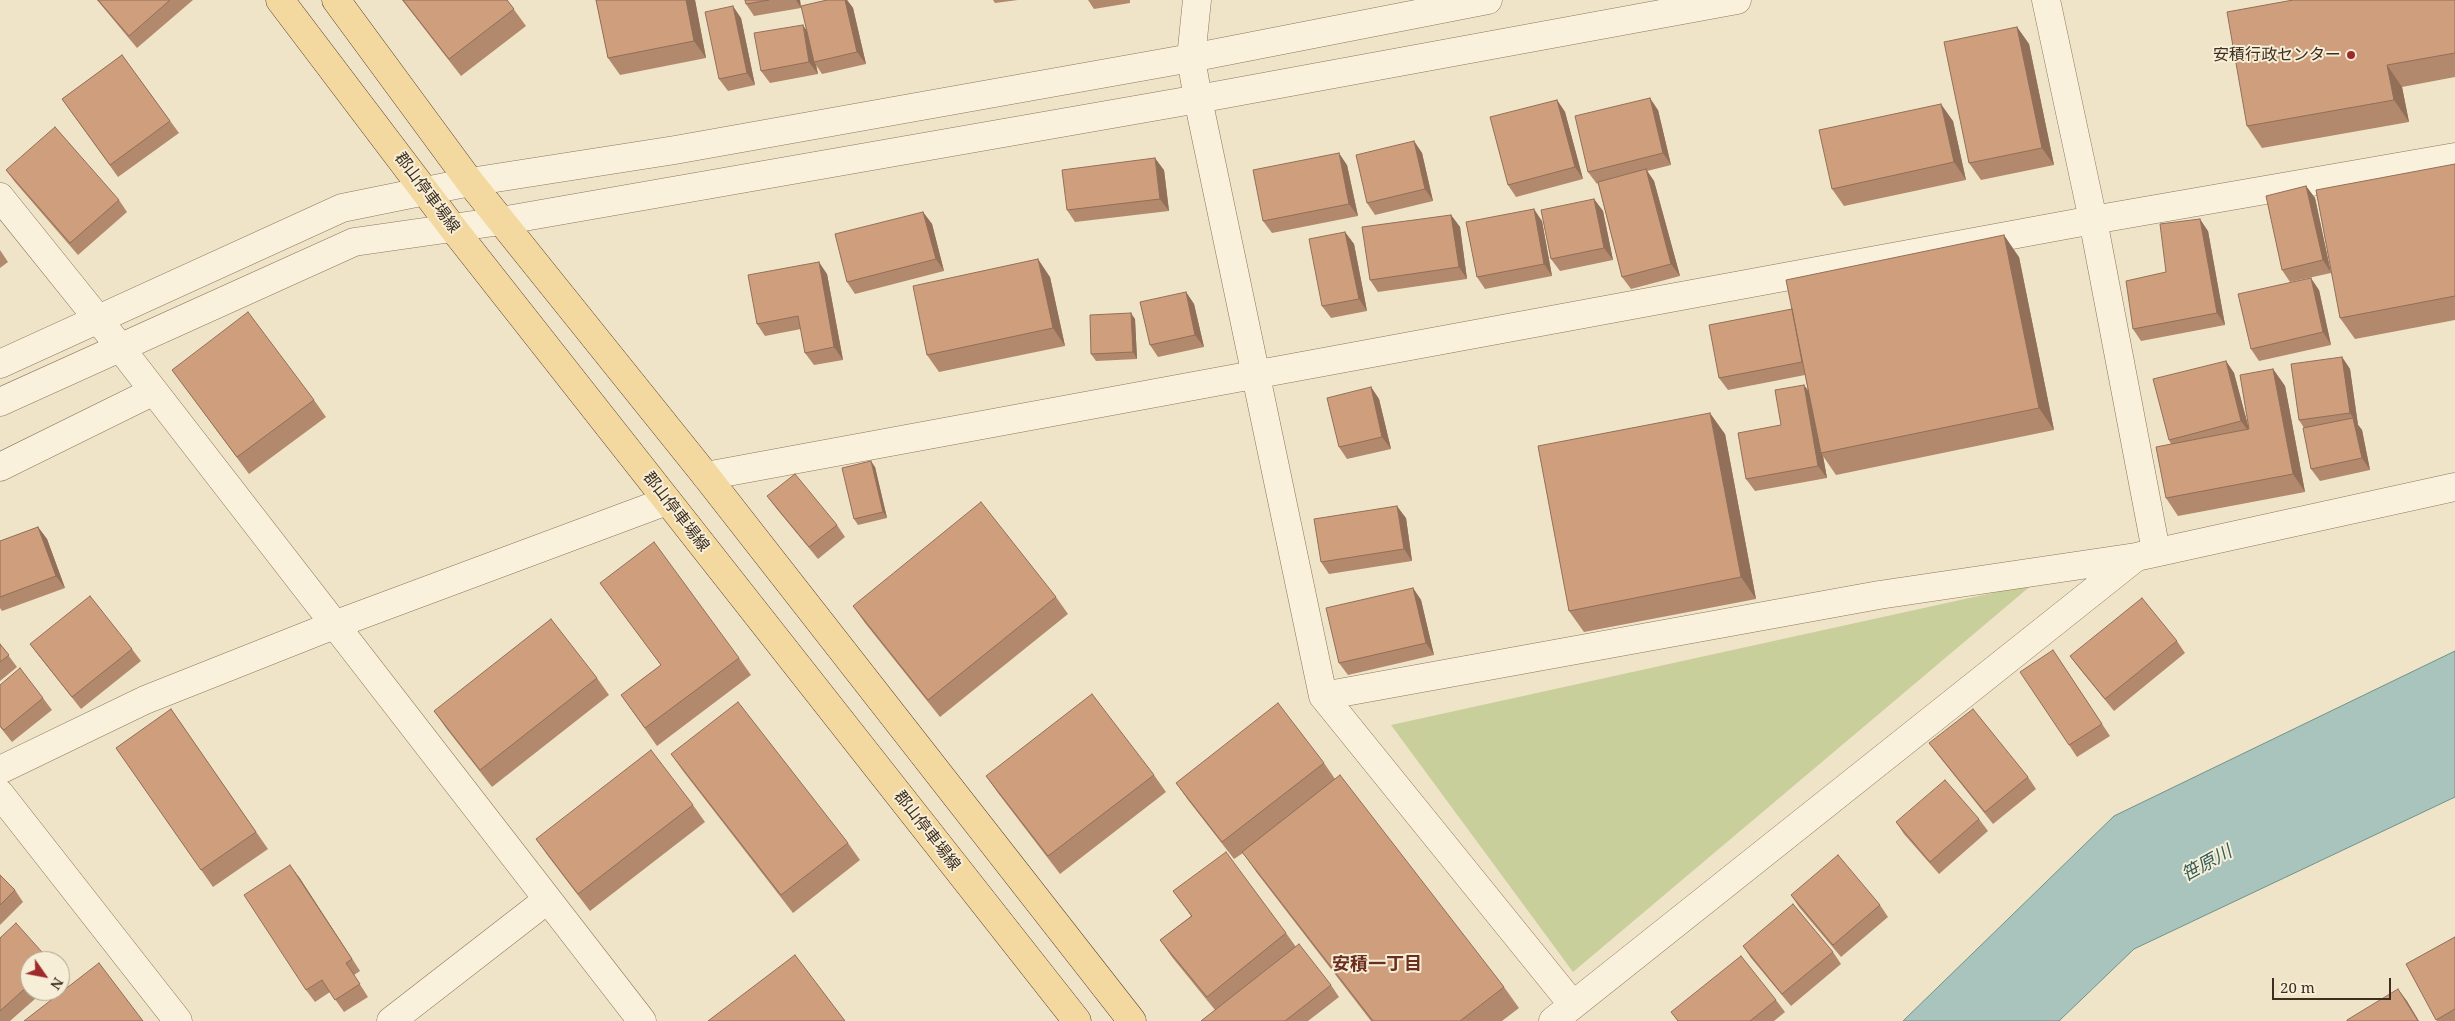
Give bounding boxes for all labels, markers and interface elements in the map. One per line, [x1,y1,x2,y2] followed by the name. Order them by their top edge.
[2213,45,2341,65] place label: 安積行政センター
[2345,49,2357,61] marker: 安積行政センター
[390,149,464,237] street label: 郡山停車場線
[639,468,713,556] street label: 郡山停車場線
[890,787,964,875] street label: 郡山停車場線
[2178,841,2236,887] water label: 笹原川
[20,951,70,1001] north arrow
[1332,954,1422,976] district label: 安積一丁目
[2275,968,2394,1000] scale bar
[46,974,68,994] text: N
[2280,977,2315,997] text: 20 m

